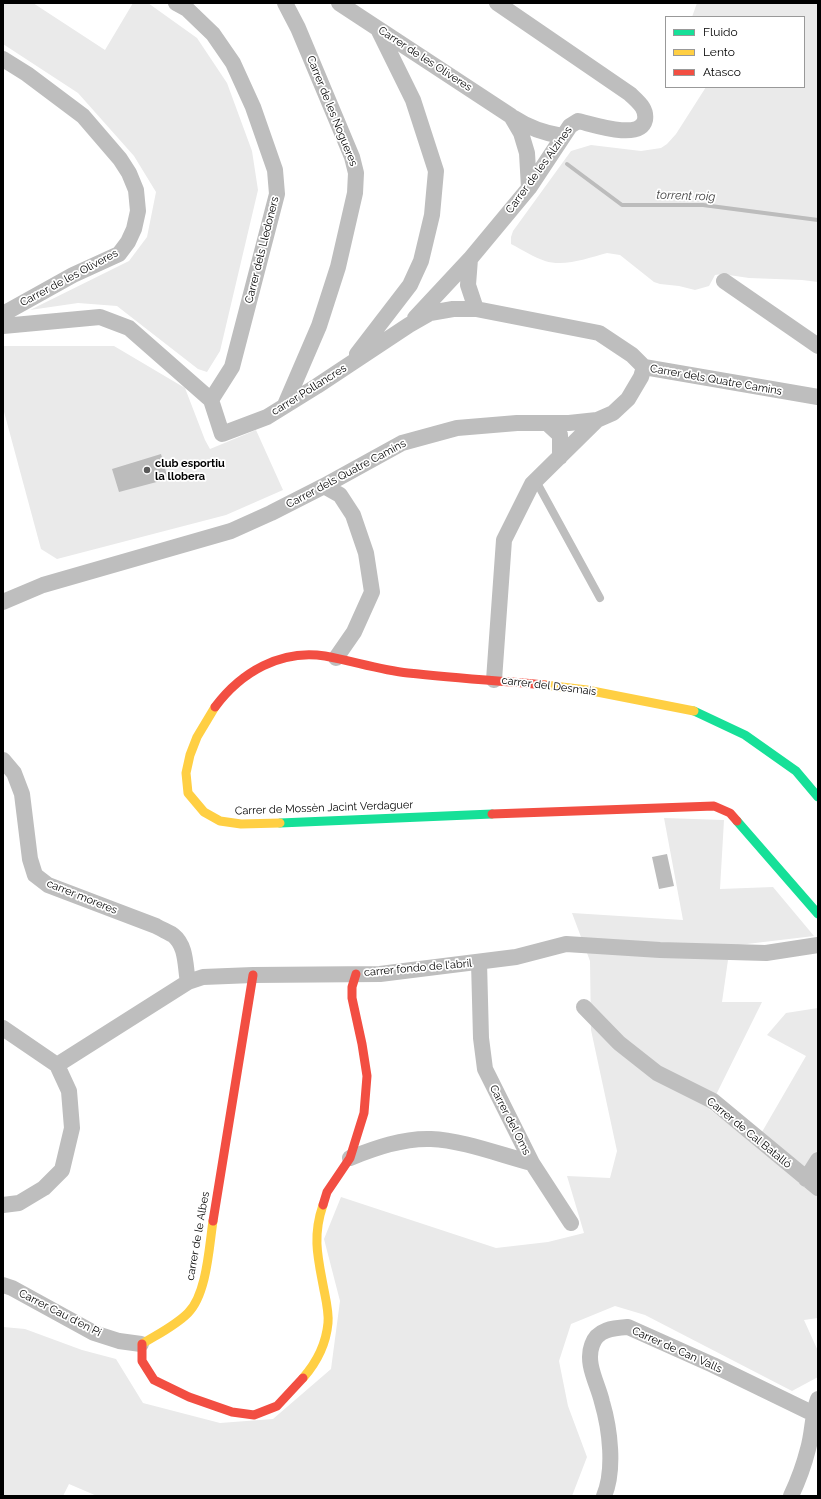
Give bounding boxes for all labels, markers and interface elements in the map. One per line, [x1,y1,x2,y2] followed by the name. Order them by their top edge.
[665,16,805,88] legend
[376,24,474,94] street label: Carrer de les Oliveres
[703,25,738,39] text: Fluido
[703,45,735,59] text: Lento
[304,54,360,168] street label: Carrer de les Nogueres
[703,65,741,79] text: Atasco
[503,124,575,216] street label: Carrer de les Alzines
[656,188,716,204] water label: torrent roig
[242,195,282,305] street label: Carrer dels Lledoners
[18,247,120,309] street label: Carrer de les Oliveres
[269,362,349,418] street label: carrer Pollancres
[649,362,783,398] street label: Carrer dels Quatre Camins
[284,437,408,511] street label: Carrer dels Quatre Camins
[155,457,225,483] place label: club esportiu la llobera
[142,465,152,475] marker: club esportiu la llobera
[501,674,597,698] street label: carrer del Desmais
[235,798,413,818] street label: Carrer de Mossèn Jacint Verdaguer
[45,877,119,917] street label: carrer moreres
[363,957,473,979] street label: carrer fondo de l'abril
[487,1083,533,1157] street label: Carrer del Oms
[704,1095,794,1171] street label: Carrer de Cal Batalló
[184,1191,212,1281] street label: carrer de le Albes
[17,1287,103,1339] street label: Carrer Cau d'en Pi
[630,1324,724,1376] street label: Carrer de Can Valls

